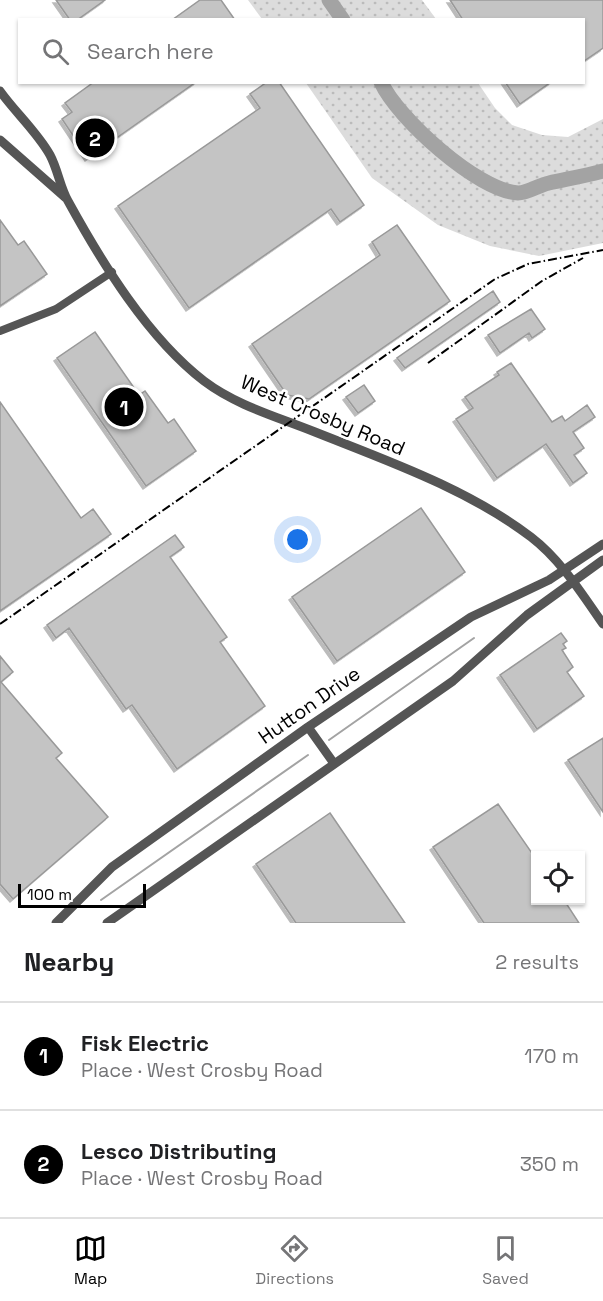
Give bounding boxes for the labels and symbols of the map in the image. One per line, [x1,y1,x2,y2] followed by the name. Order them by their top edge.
[76,116,115,160] pin: 2
[237,369,409,461] street label: West Crosby Road
[104,384,144,430] pin: 1
[283,525,312,554] your location
[253,660,365,750] street label: Hutton Drive
[18,881,146,908] scale bar

